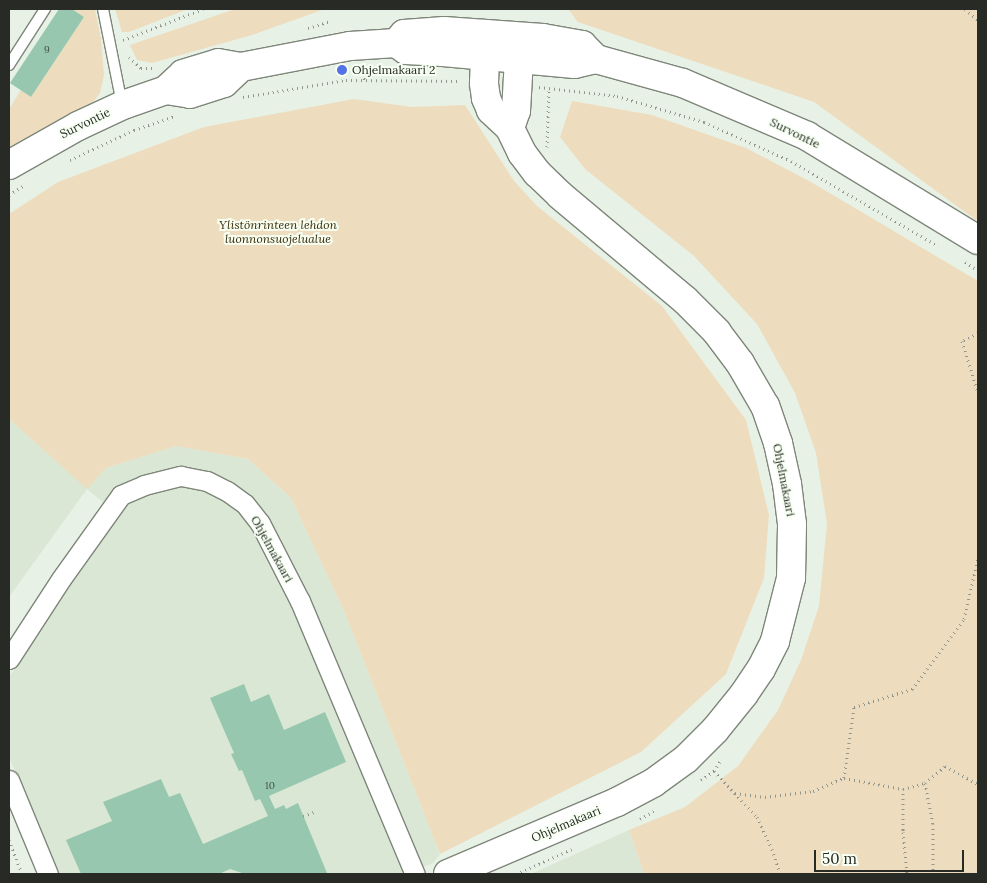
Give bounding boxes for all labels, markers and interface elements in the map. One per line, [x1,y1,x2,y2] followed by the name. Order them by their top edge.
[44,44,50,56] house number: 9
[352,63,435,77] place label: Ohjelmakaari 2
[336,64,348,76] marker: Ohjelmakaari 2
[58,105,112,141] street label: Survontie
[768,115,822,151] street label: Survontie
[219,218,337,246] park label: Ylistönrinteen lehdon luonnonsuojelualue
[770,442,798,518] street label: Ohjelmakaari
[248,513,296,585] street label: Ohjelmakaari
[265,780,275,792] house number: 10
[529,803,603,845] street label: Ohjelmakaari
[817,840,967,872] scale bar
[822,849,857,868] text: 50 m

